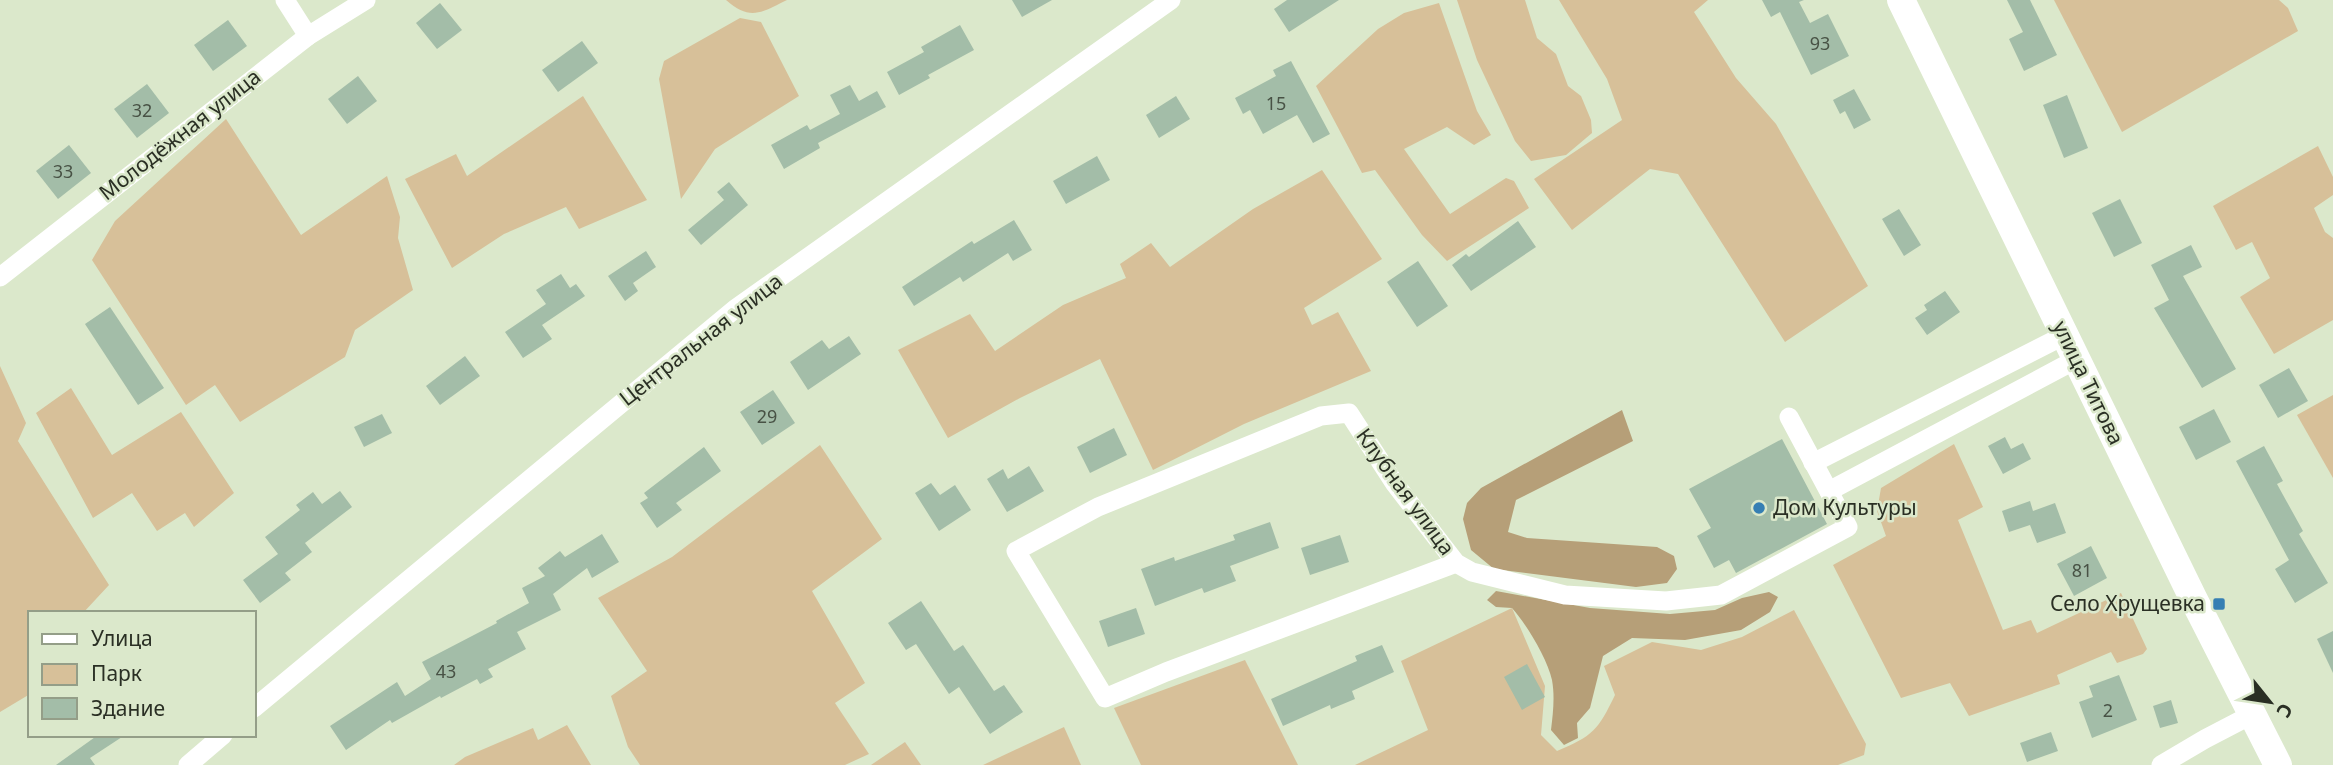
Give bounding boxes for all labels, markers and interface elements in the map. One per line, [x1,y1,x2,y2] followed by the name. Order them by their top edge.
[1810,31,1830,55] house number: 93
[93,62,266,206] street label: Молодёжная улица
[1266,91,1286,115] house number: 15
[132,98,152,122] house number: 32
[53,159,73,183] house number: 33
[613,267,788,412] street label: Центральная улица
[2047,316,2131,449] street label: улица Титова
[757,404,777,428] house number: 29
[1350,422,1461,560] street label: Клубная улица
[1773,493,1917,521] place label: Дом Культуры
[1751,500,1767,516] marker: Дом Культуры
[2072,558,2092,582] house number: 81
[2050,589,2205,617] place label: Село Хрущевка
[2211,596,2227,612] marker: Село Хрущевка
[28,611,256,737] legend
[91,624,153,652] text: Улица
[91,659,142,687] text: Парк
[436,659,456,683] house number: 43
[2235,667,2305,737] north arrow
[91,694,165,722] text: Здание
[2103,698,2113,722] house number: 2
[2270,699,2299,722] text: С

